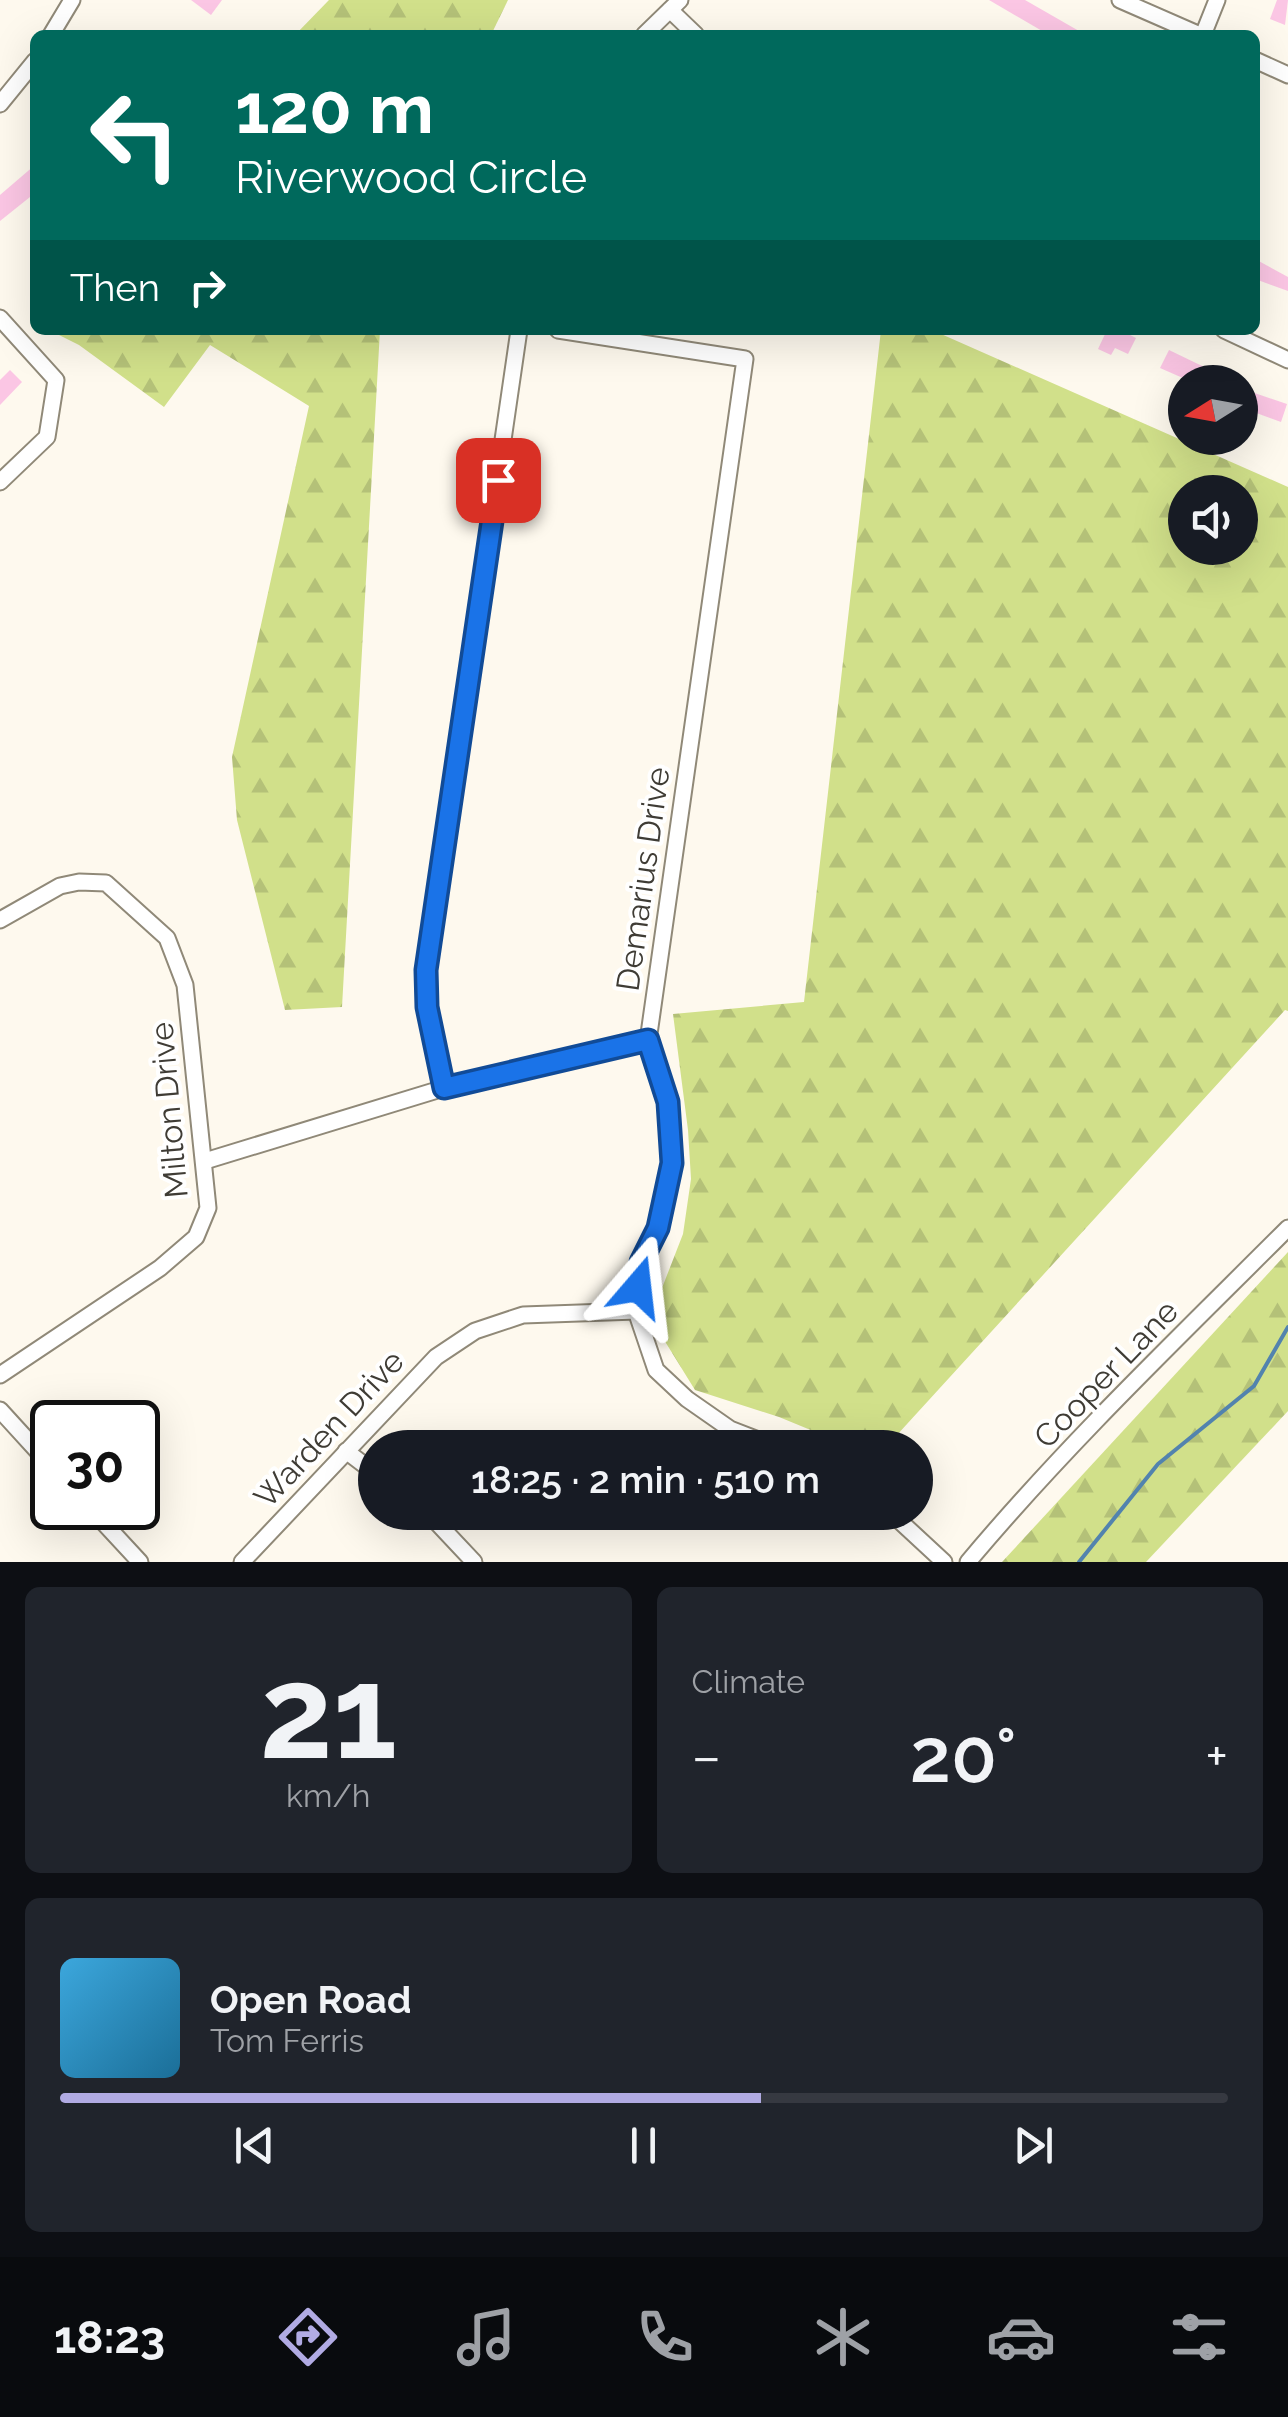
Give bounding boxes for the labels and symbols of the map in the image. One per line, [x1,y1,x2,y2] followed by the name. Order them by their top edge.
[1168,365,1258,455] north arrow
[456,438,541,523] pin
[608,765,677,993] street label: Demarius Drive
[142,1021,195,1200] street label: Milton Drive
[586,1235,690,1339] position arrow
[1026,1292,1185,1455] street label: Cooper Lane
[246,1342,411,1515] street label: Warden Drive
[30,1400,160,1530] speed limit sign: 30

